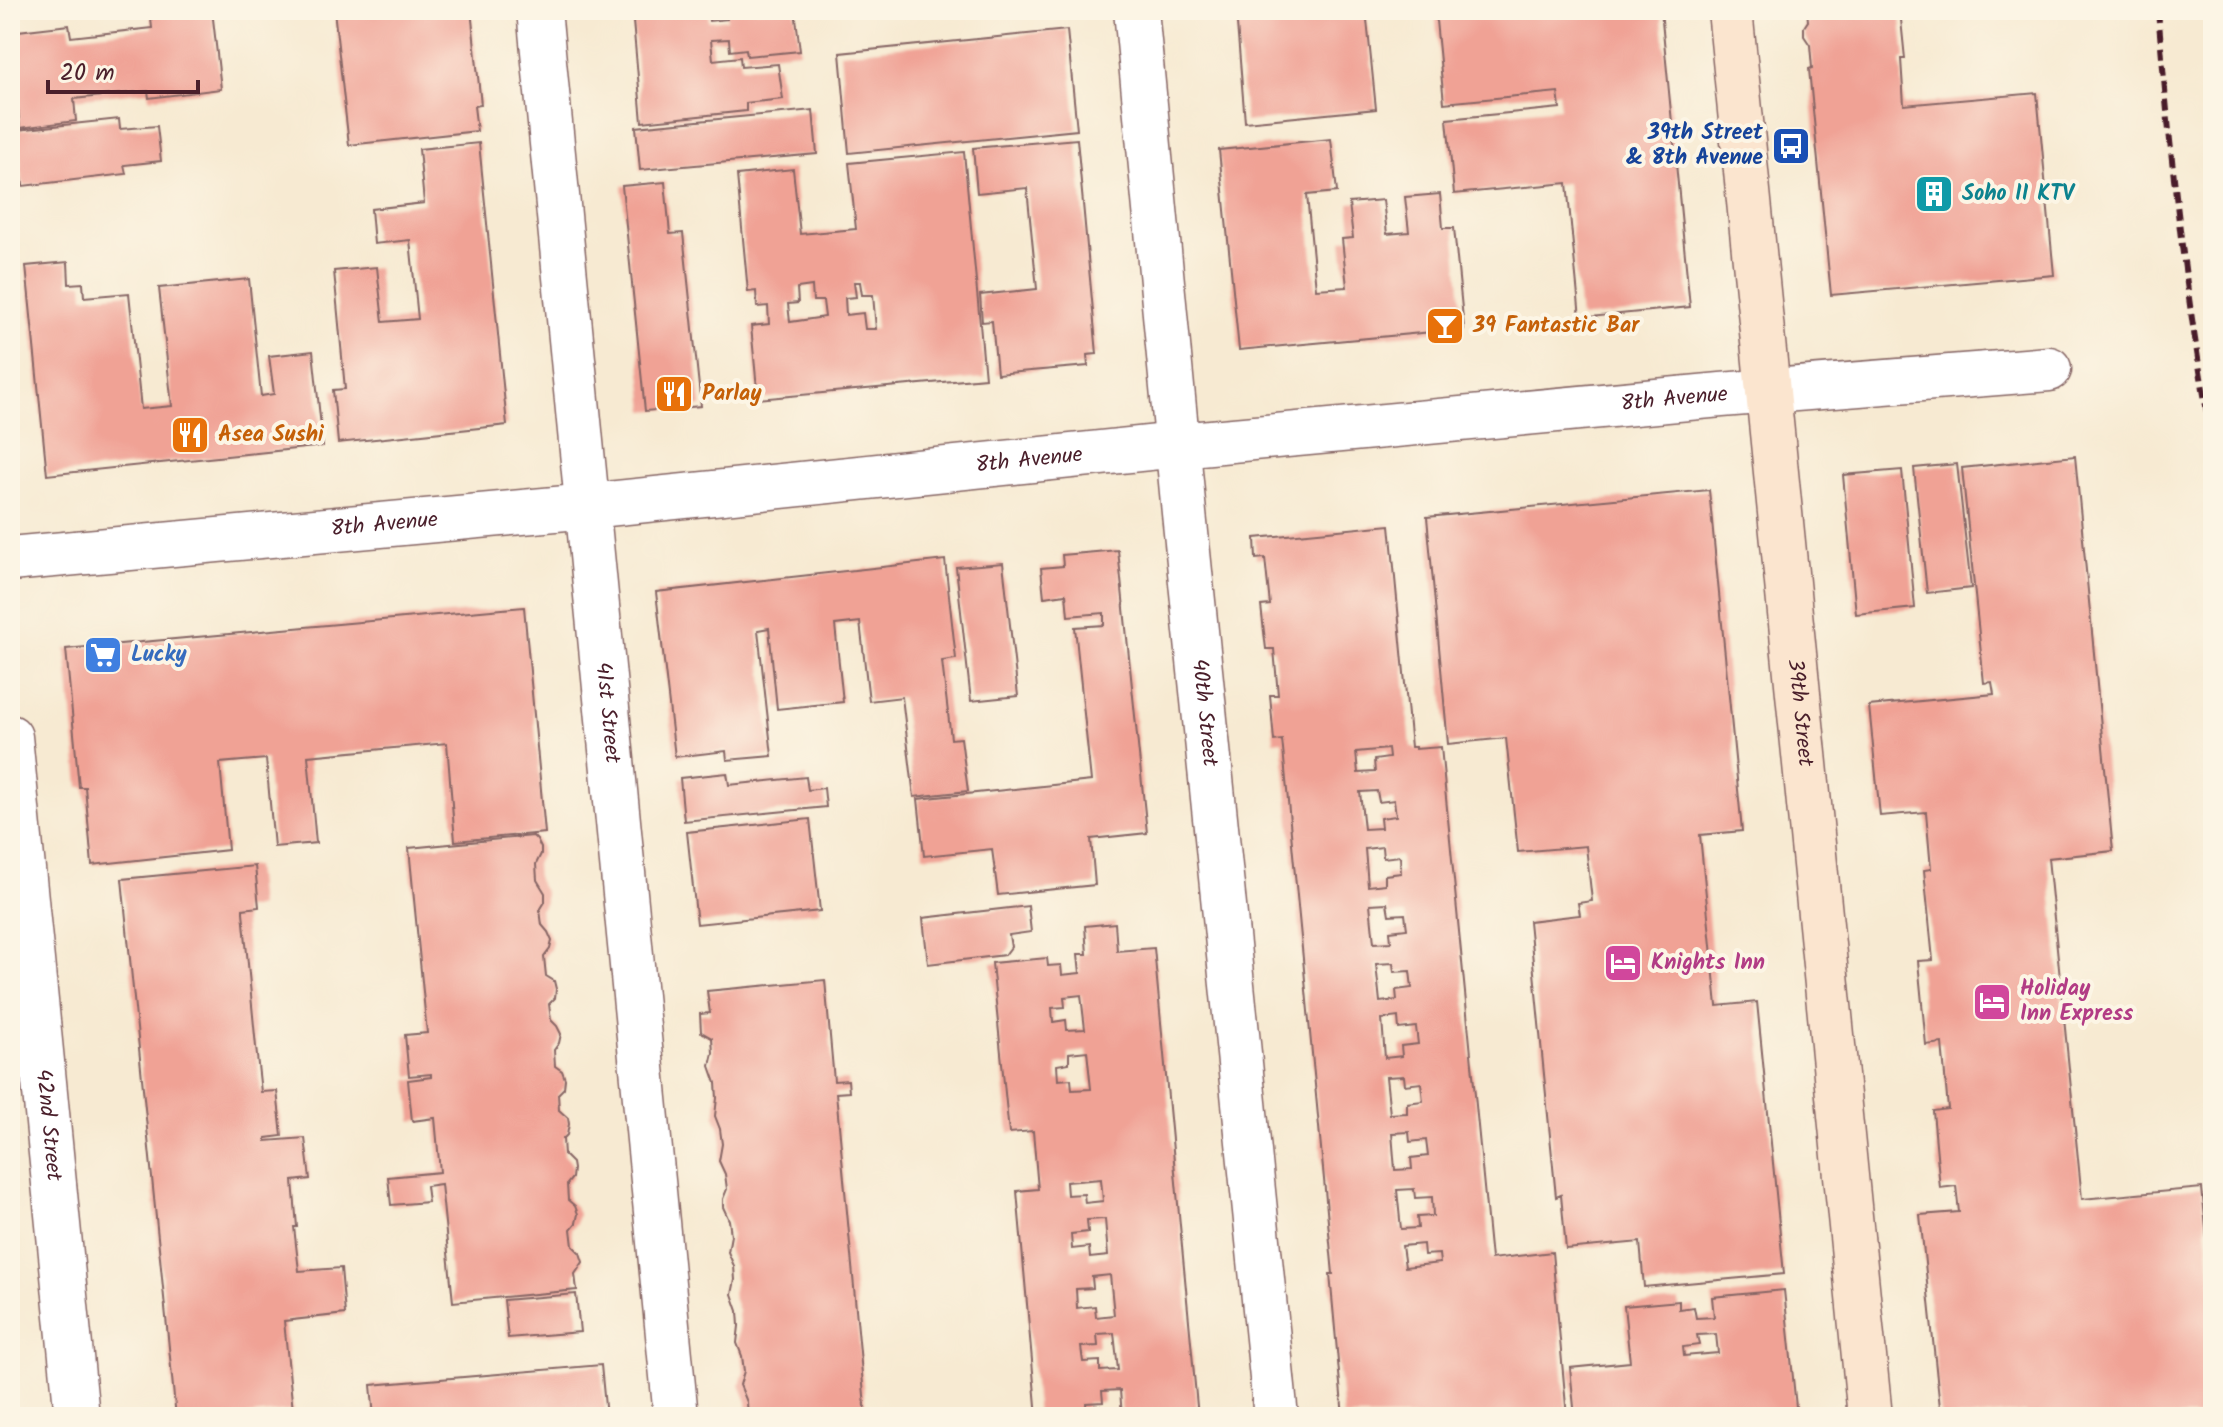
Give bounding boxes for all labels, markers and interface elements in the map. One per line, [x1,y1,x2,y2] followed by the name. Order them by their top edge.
[48,44,198,94] scale bar
[60,54,115,93] text: 20 m
[1626,116,1764,176] place label: 39th Street & 8th Avenue
[1770,125,1812,167] bus stop icon: 39th Street & 8th Avenue
[1913,173,1955,215] building icon: Soho II KTV
[1962,177,2076,212] place label: Soho II KTV
[1424,305,1466,347] bar icon: 39 Fantastic Bar
[1472,309,1640,344] place label: 39 Fantastic Bar
[653,373,695,415] restaurant icon: Parlay
[702,377,762,412] place label: Parlay
[1619,377,1729,422] street label: 8th Avenue
[169,414,211,456] restaurant icon: Asea Sushi
[218,418,325,453] place label: Asea Sushi
[974,437,1084,483] street label: 8th Avenue
[329,502,440,547] street label: 8th Avenue
[82,634,124,676] supermarket icon: Lucky
[131,638,187,673] place label: Lucky
[1181,657,1227,769] street label: 40th Street
[1777,657,1823,769] street label: 39th Street
[585,660,630,765] street label: 41st Street
[1602,942,1644,984] hotel icon: Knights Inn
[1651,946,1765,981] place label: Knights Inn
[2020,972,2134,1032] place label: Holiday Inn Express
[1971,981,2013,1023] hotel icon: Holiday Inn Express
[25,1068,71,1183] street label: 42nd Street

